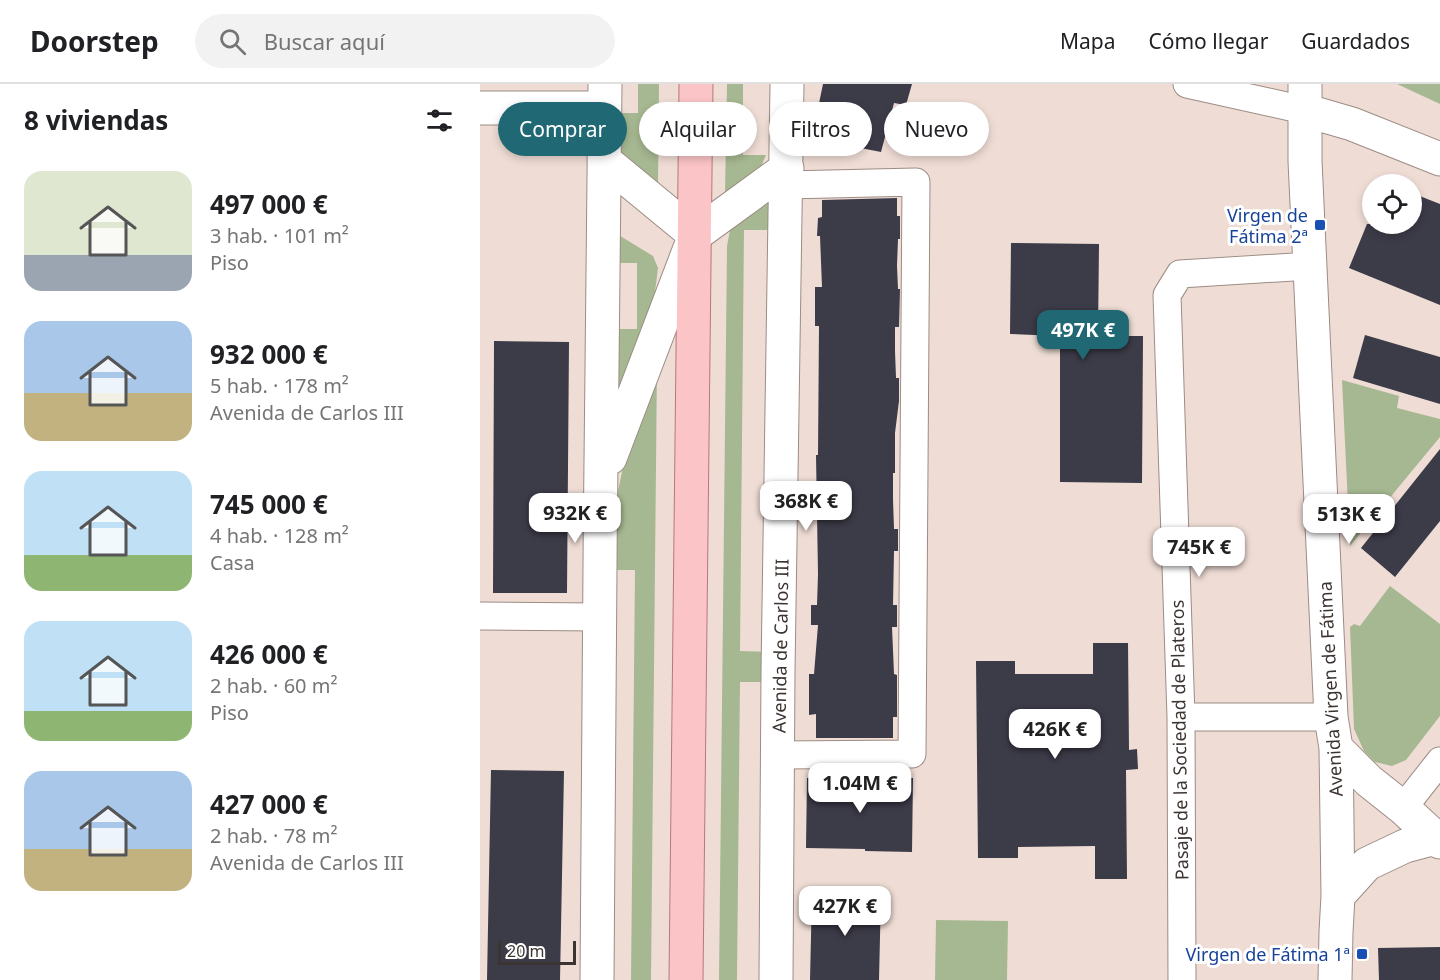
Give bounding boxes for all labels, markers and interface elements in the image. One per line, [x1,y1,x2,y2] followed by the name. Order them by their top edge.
[195,14,615,68] search box
[30,22,159,60] text: Doorstep
[216,25,249,58] icon: search
[264,26,385,56] text: Buscar aquí
[1060,27,1115,55] text: Mapa
[1148,27,1268,55] text: Cómo llegar
[1301,27,1410,55] text: Guardados
[24,102,168,138] text: 8 viviendas
[498,102,627,156] chip: Comprar
[639,102,757,156] chip: Alquilar
[769,102,872,156] chip: Filtros
[884,102,989,156] chip: Nuevo
[423,104,456,137] icon: filters
[1362,174,1422,234] map controls
[1362,174,1422,234] button: locate
[210,186,328,222] text: 497 000 €
[72,195,144,267] icon: home
[1227,203,1308,248] place label: Virgen de Fátima 2ª
[1313,218,1327,232] marker: Virgen de Fátima 2ª
[210,222,349,249] text: 3 hab. · 101 m²
[210,249,249,276] text: Piso
[1034,310,1132,361] pin: 497K €
[1051,316,1115,343] text: 497K €
[210,336,328,372] text: 932 000 €
[72,345,144,417] icon: home
[210,372,349,399] text: 5 hab. · 178 m²
[210,399,404,426] text: Avenida de Carlos III
[757,481,855,532] pin: 368K €
[210,486,328,522] text: 745 000 €
[774,487,838,514] text: 368K €
[526,493,624,544] pin: 932K €
[1300,494,1398,545] pin: 513K €
[72,495,144,567] icon: home
[543,499,607,526] text: 932K €
[1317,500,1381,527] text: 513K €
[210,522,349,549] text: 4 hab. · 128 m²
[1150,527,1248,578] pin: 745K €
[1167,533,1231,560] text: 745K €
[210,549,255,576] text: Casa
[766,559,794,733] street label: Avenida de Carlos III
[1312,581,1348,797] street label: Avenida Virgen de Fátima
[1165,600,1193,880] street label: Pasaje de la Sociedad de Plateros
[210,636,328,672] text: 426 000 €
[72,645,144,717] icon: home
[210,672,337,699] text: 2 hab. · 60 m²
[210,699,249,726] text: Piso
[1006,709,1104,760] pin: 426K €
[1023,715,1087,742] text: 426K €
[805,763,915,814] pin: 1.04M €
[822,769,898,796] text: 1.04M €
[210,786,328,822] text: 427 000 €
[72,795,144,867] icon: home
[210,822,337,849] text: 2 hab. · 78 m²
[210,849,404,876] text: Avenida de Carlos III
[796,886,894,937] pin: 427K €
[813,892,877,919] text: 427K €
[498,938,576,966] scale bar
[507,940,544,962] text: 20 m
[1185,942,1350,966] place label: Virgen de Fátima 1ª
[1355,947,1369,961] marker: Virgen de Fátima 1ª

